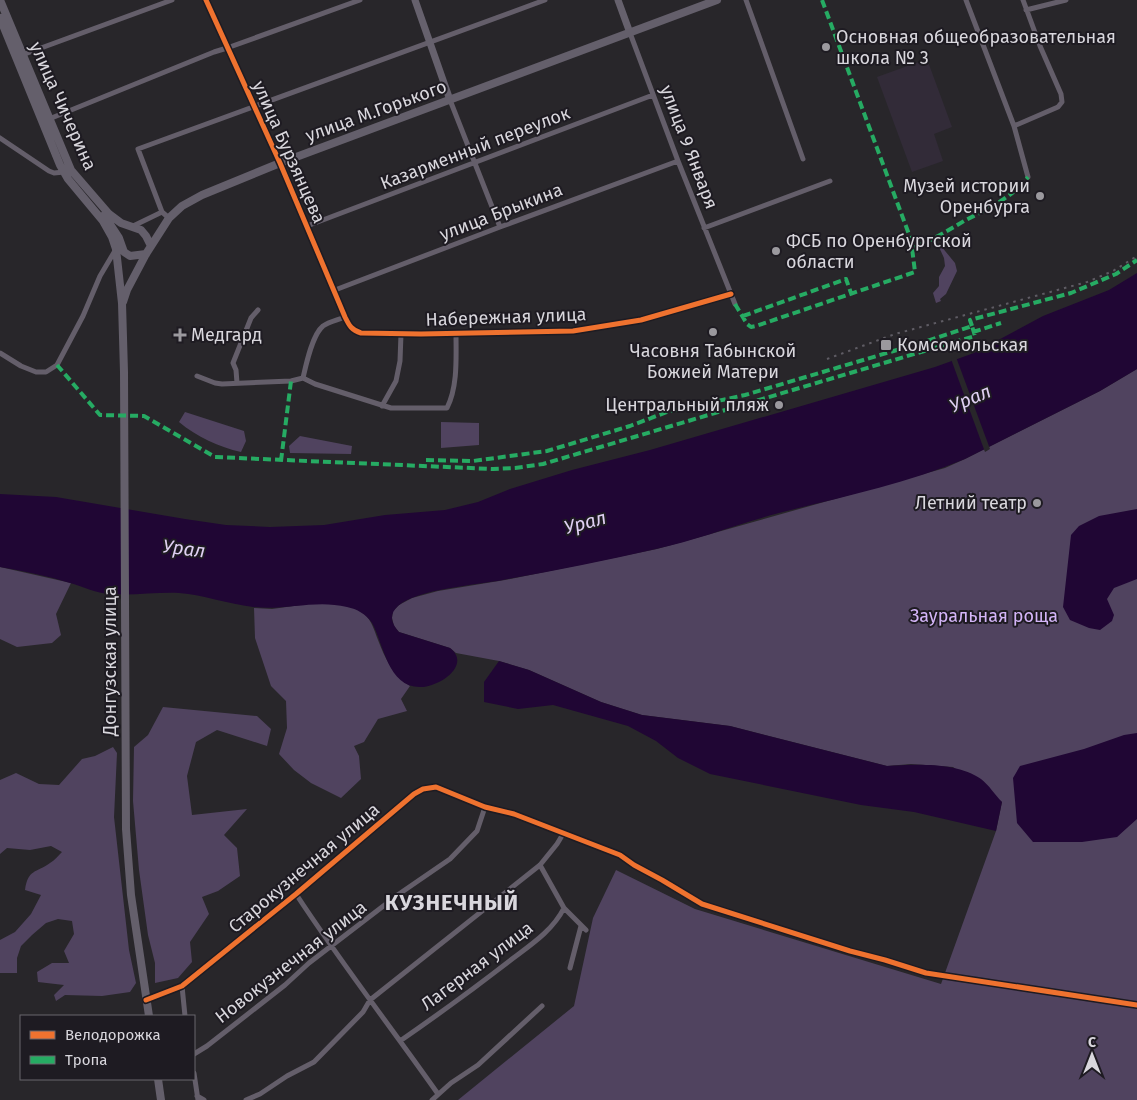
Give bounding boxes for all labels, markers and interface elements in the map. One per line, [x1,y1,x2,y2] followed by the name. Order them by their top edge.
[836,26,1116,69] place label: Основная общеобразовательная школа № 3
[25,38,101,174] street label: улица Чичерина
[820,41,832,53] marker: Основная общеобразовательная школа № 3
[302,75,450,147] street label: улица М.Горького
[248,77,330,227] street label: улица Бурзянцева
[655,82,723,212] street label: улица 9 Января
[377,101,574,194] street label: Казарменный переулок
[903,175,1030,218] place label: Музей истории Оренбурга
[436,178,566,246] street label: улица Брыкина
[1034,190,1046,202] marker: Музей истории Оренбурга
[786,230,972,273] place label: ФСБ по Оренбургской области
[770,245,782,257] marker: ФСБ по Оренбургской области
[425,303,587,331] street label: Набережная улица
[191,324,262,346] place label: Медгард
[707,326,719,338] marker: Часовня Табынской Божией Матери
[173,328,187,342] marker: Медгард
[897,334,1028,356] place label: Комсомольская
[879,338,893,352] marker: Комсомольская
[630,340,796,383] place label: Часовня Табынской Божией Матери
[946,380,994,417] water label: Урал
[605,394,769,416] place label: Центральный пляж
[773,399,785,411] marker: Центральный пляж
[915,492,1027,514] place label: Летний театр
[1031,497,1043,509] marker: Летний театр
[561,506,609,539] water label: Урал
[161,534,207,563] water label: Урал
[99,586,121,737] street label: Донгузская улица
[910,605,1058,627] park label: Зауральная роща
[224,798,384,938] street label: Старокузнечная улица
[385,889,519,916] district label: КУЗНЕЧНЫЙ
[211,896,371,1028] street label: Новокузнечная улица
[417,917,537,1015] street label: Лагерная улица
[20,1015,195,1080] legend
[65,1026,161,1044] text: Велодорожка
[1067,1030,1117,1080] north arrow
[1088,1034,1096,1051] text: С
[65,1051,107,1069] text: Тропа

